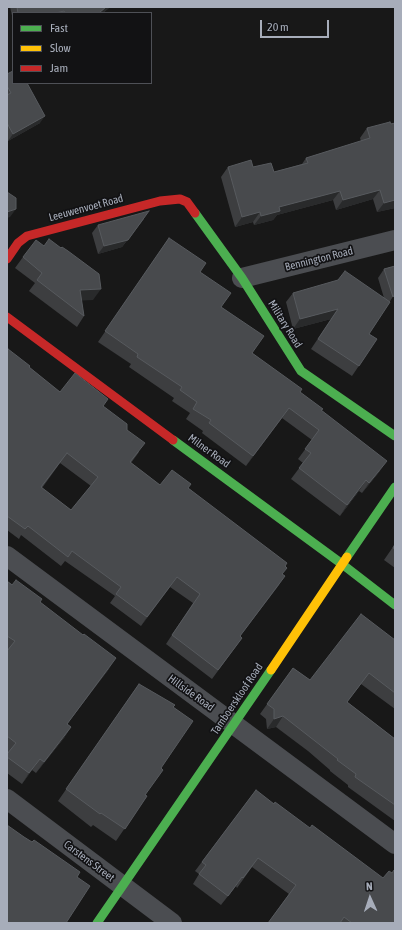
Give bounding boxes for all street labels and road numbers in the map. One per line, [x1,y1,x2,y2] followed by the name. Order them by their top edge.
[47,192,125,224] street label: Leeuwenvoet Road
[284,244,354,274] street label: Bennington Road
[265,298,305,350] street label: Military Road
[185,431,233,471] street label: Milner Road
[208,661,266,737] street label: Tamboerskloof Road
[165,672,217,714] street label: Hillside Road
[61,838,117,884] street label: Carstens Street

